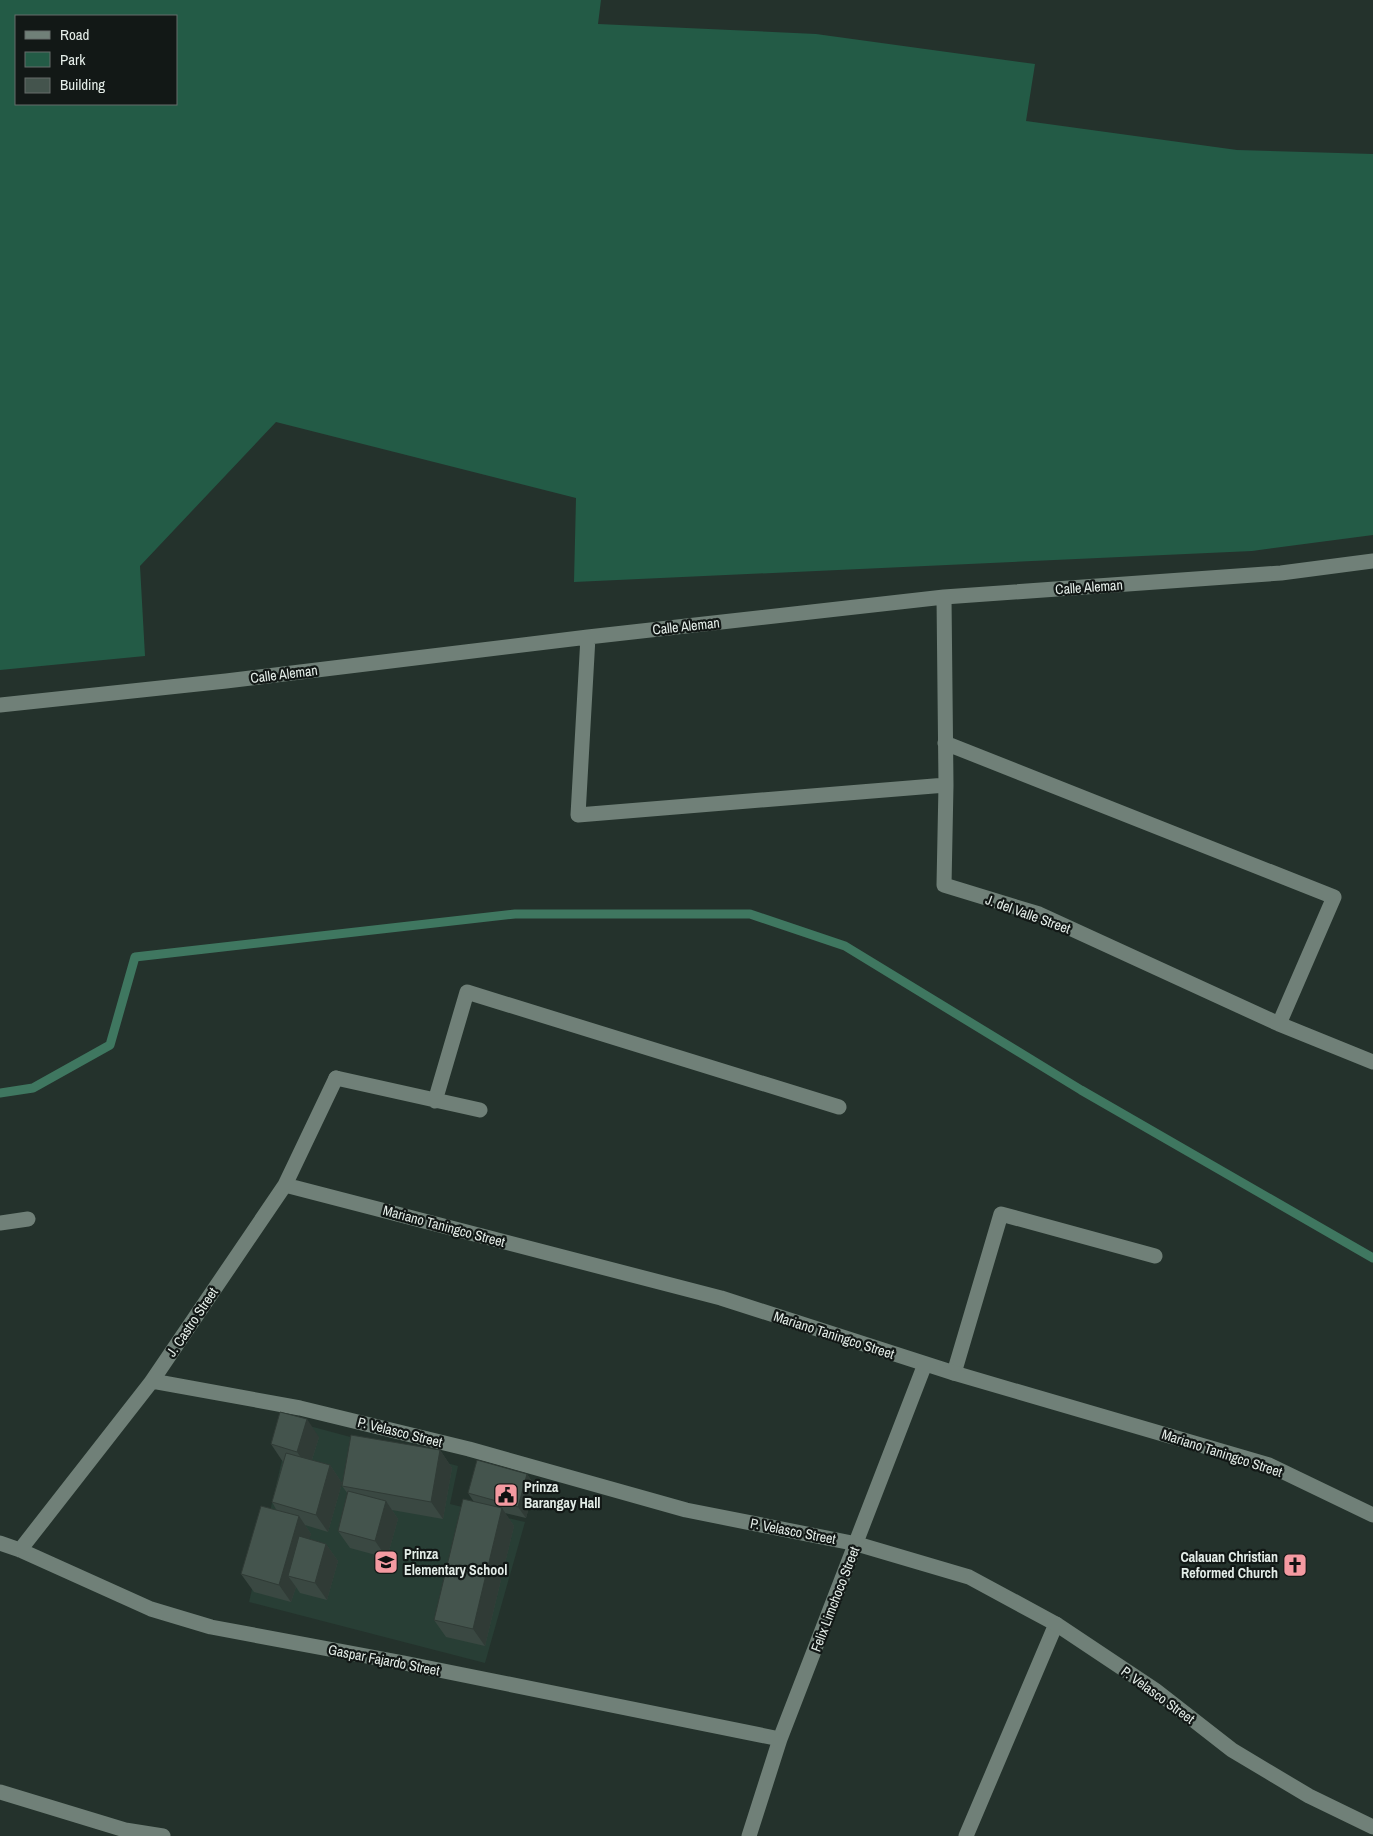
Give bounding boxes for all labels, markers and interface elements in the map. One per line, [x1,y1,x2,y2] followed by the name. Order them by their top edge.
[15,15,178,105] legend
[60,24,89,45] text: Road
[60,49,86,70] text: Park
[60,74,105,95] text: Building
[1055,576,1123,598] street label: Calle Aleman
[651,614,721,638] street label: Calle Aleman
[249,661,319,687] street label: Calle Aleman
[983,890,1073,938] street label: J. del Valle Street
[381,1201,507,1251] street label: Mariano Taningco Street
[162,1284,222,1360] street label: J. Castro Street
[771,1307,897,1363] street label: Mariano Taningco Street
[356,1413,444,1451] street label: P. Velasco Street
[1159,1425,1285,1481] street label: Mariano Taningco Street
[524,1478,601,1512] place label: Prinza Barangay Hall
[493,1482,519,1508] public building icon: Prinza Barangay Hall
[749,1514,837,1548] street label: P. Velasco Street
[807,1544,863,1654] street label: Felix Limchoco Street
[404,1545,507,1579] place label: Prinza Elementary School
[1180,1548,1278,1582] place label: Calauan Christian Reformed Church
[373,1549,399,1575] school or university icon: Prinza Elementary School
[1282,1552,1308,1578] church icon: Calauan Christian Reformed Church
[327,1640,441,1680] street label: Gaspar Fajardo Street
[1118,1662,1198,1728] street label: P. Velasco Street

